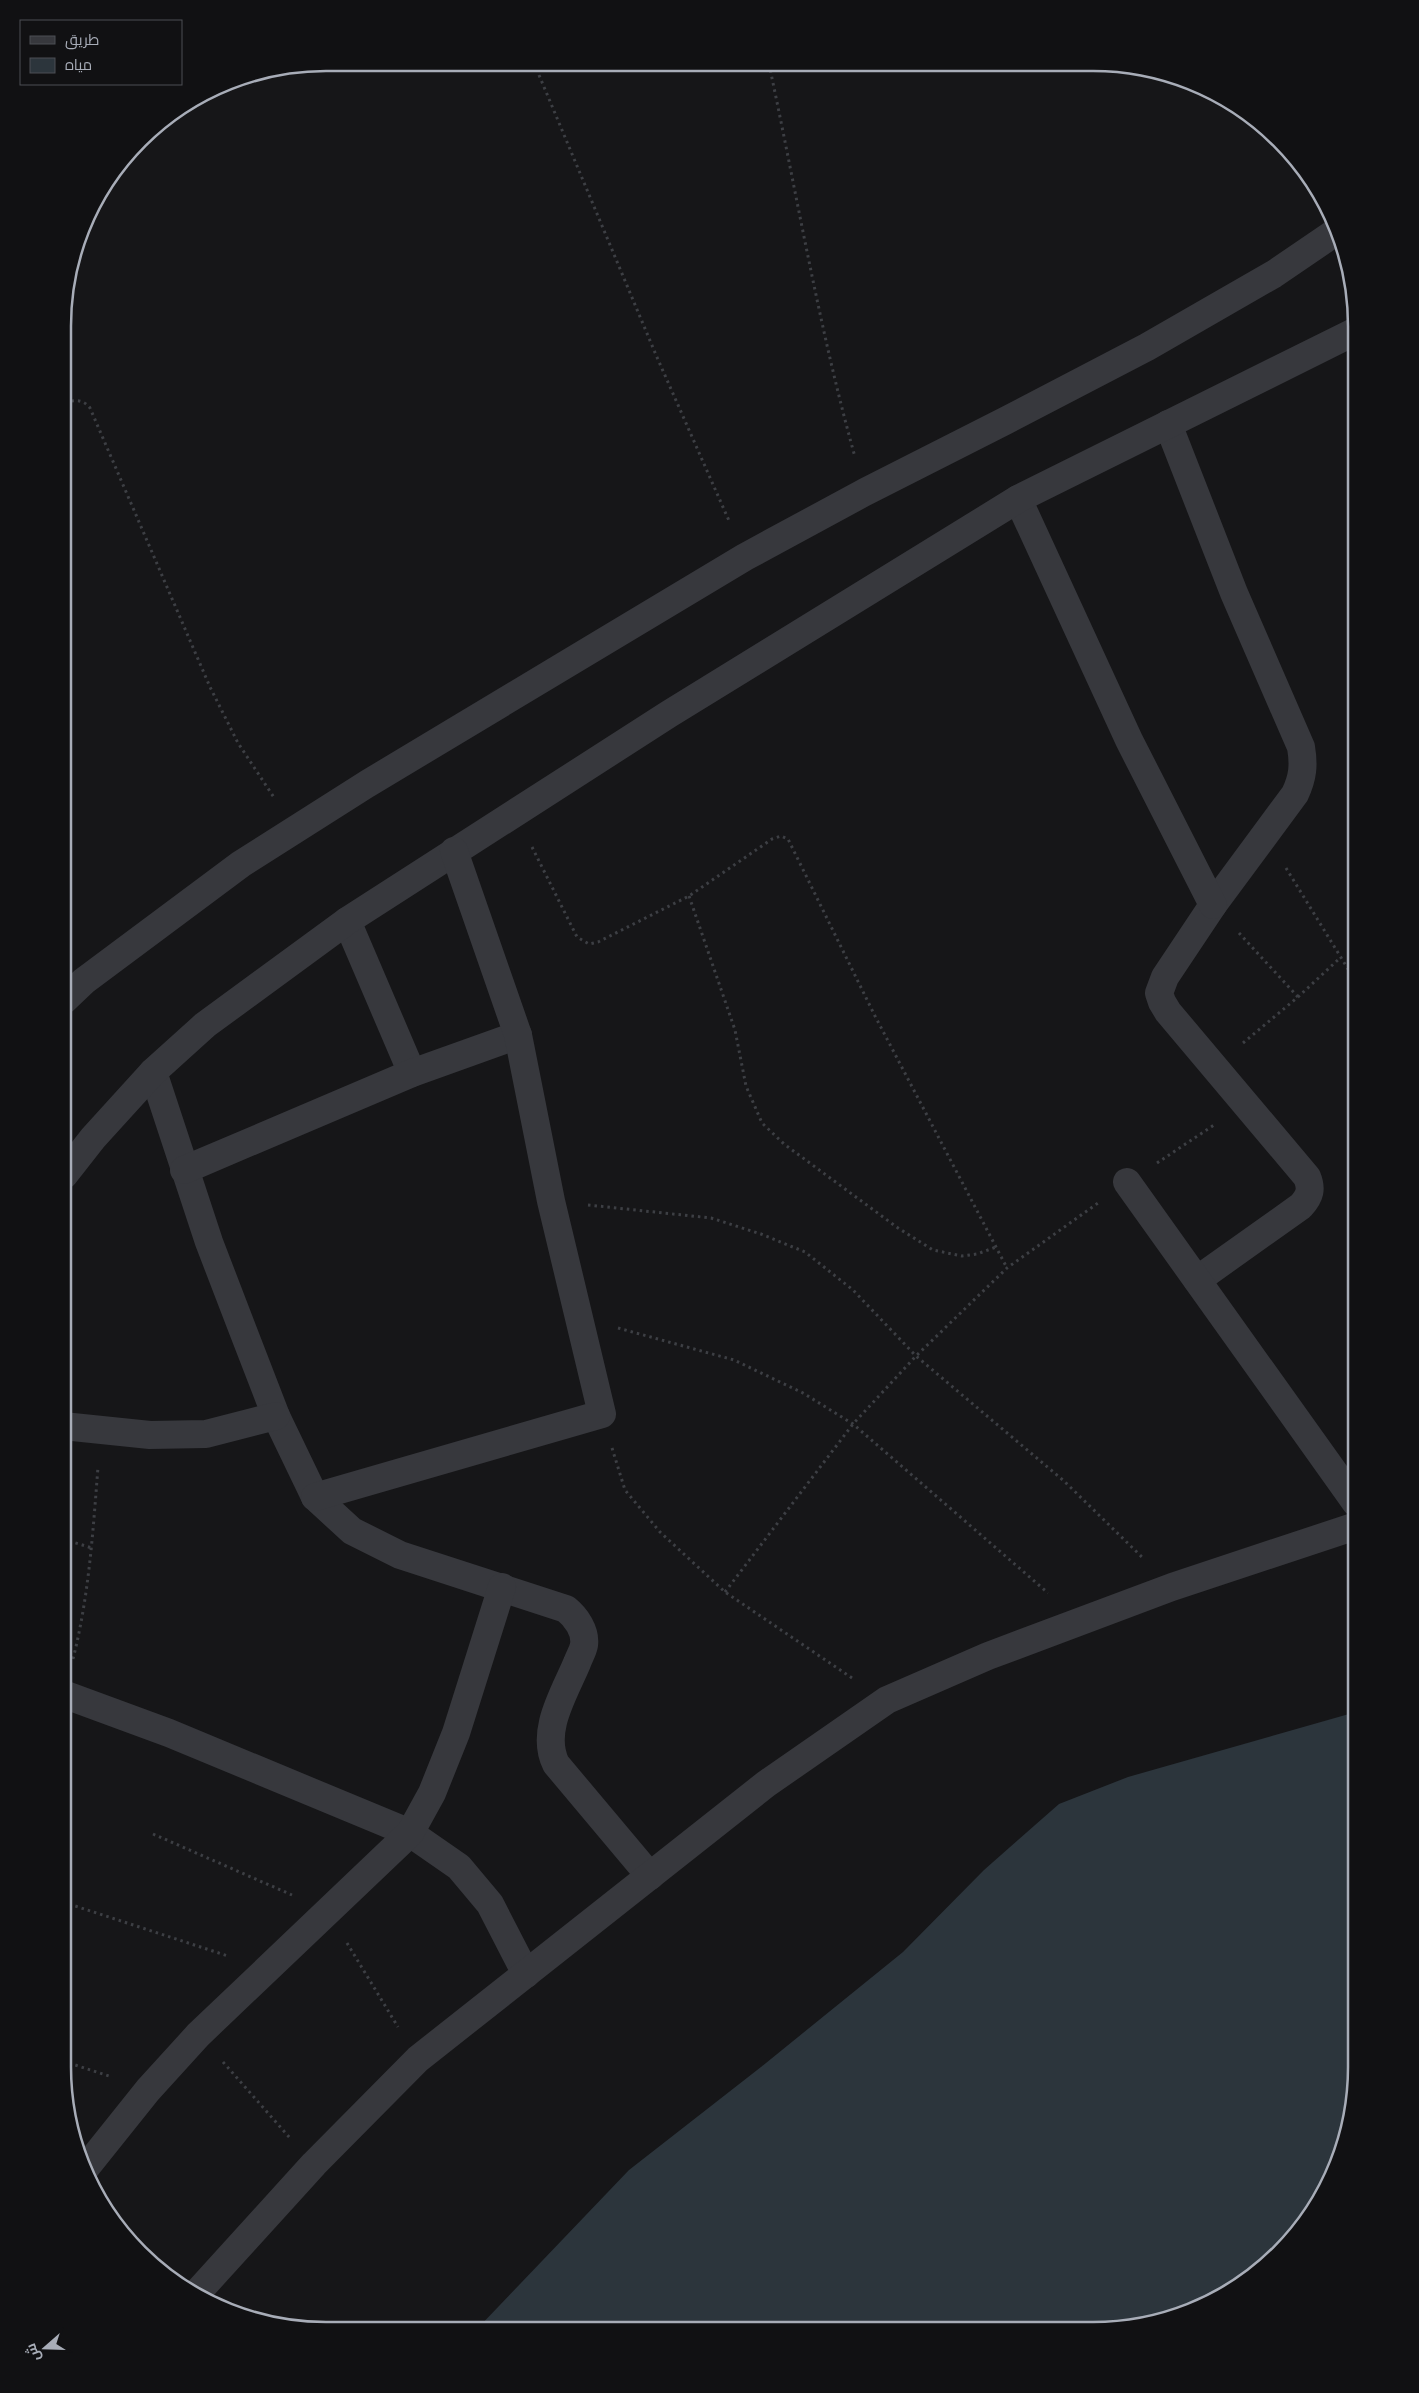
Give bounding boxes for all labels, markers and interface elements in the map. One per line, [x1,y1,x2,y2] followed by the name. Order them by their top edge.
[20,20,182,85] legend
[65,31,99,50] text: طريق
[65,56,92,73] text: مياه
[20,2323,70,2373] north arrow
[22,2341,44,2364] text: ش

